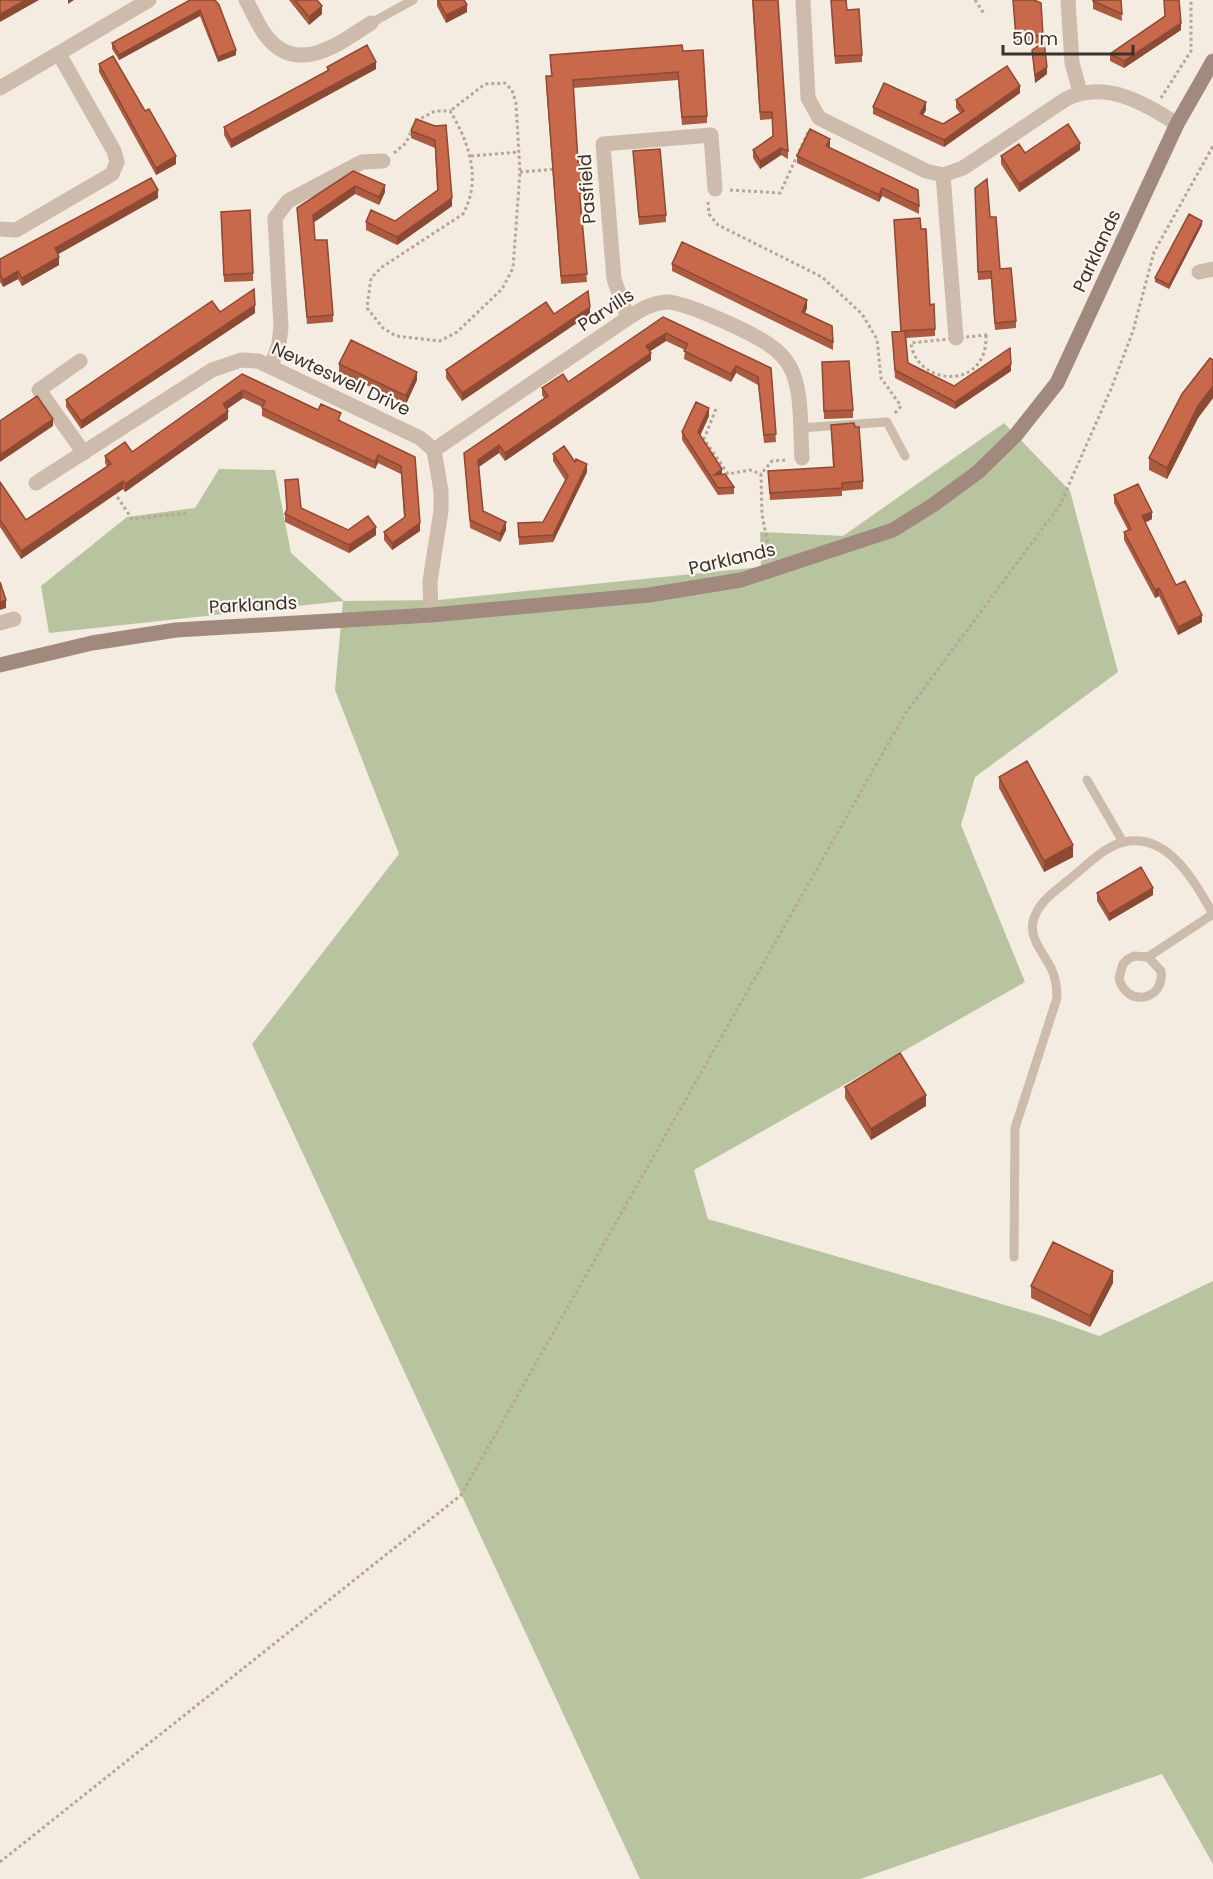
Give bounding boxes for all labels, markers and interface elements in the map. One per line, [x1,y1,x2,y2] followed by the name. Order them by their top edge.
[1003,18,1134,56] scale bar
[1012,26,1058,51] text: 50 m
[572,153,601,225] street label: Pasfield
[1067,206,1127,296] street label: Parklands
[573,282,639,337] street label: Parvills
[268,335,415,422] street label: Newteswell Drive
[686,536,778,581] street label: Parklands
[208,590,298,619] street label: Parklands

